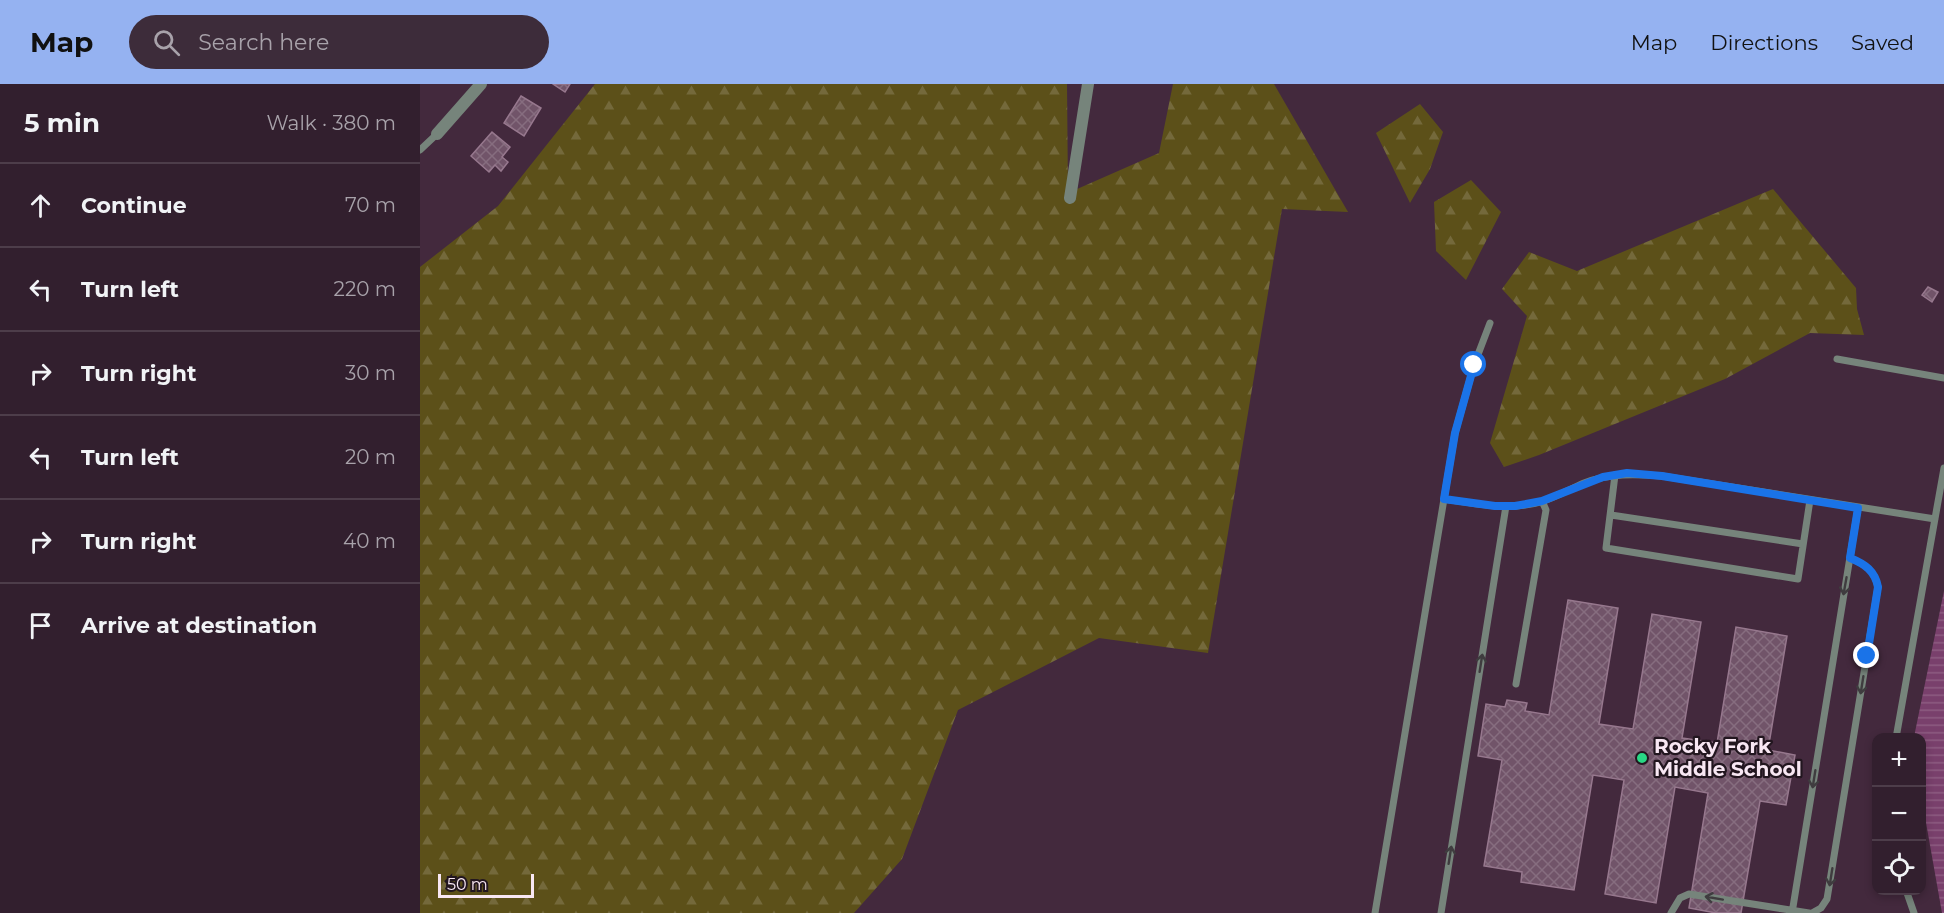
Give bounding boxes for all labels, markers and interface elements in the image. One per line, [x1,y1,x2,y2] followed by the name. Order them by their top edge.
[129,15,549,69] search box
[30,25,93,59] text: Map
[150,26,183,59] icon: search
[198,29,329,56] text: Search here
[1631,30,1677,55] text: Map
[1710,30,1818,55] text: Directions
[1851,30,1914,55] text: Saved
[24,107,100,139] text: 5 min
[266,111,396,135] text: Walk · 380 m
[24,189,57,222] icon: ahead
[81,192,187,219] text: Continue
[345,193,396,217] text: 70 m
[24,273,57,306] icon: left
[81,276,179,303] text: Turn left
[334,277,396,301] text: 220 m
[1460,351,1486,377] route start
[24,357,57,390] icon: right
[81,360,196,387] text: Turn right
[345,361,396,385] text: 30 m
[24,441,57,474] icon: left
[81,444,179,471] text: Turn left
[345,445,396,469] text: 20 m
[24,525,57,558] icon: right
[81,528,196,555] text: Turn right
[343,529,396,553] text: 40 m
[1839,576,1850,596] one-way arrow
[24,609,57,642] icon: arrive
[81,612,317,639] text: Arrive at destination
[1853,642,1879,668] route end
[1476,653,1487,673] one-way arrow
[1857,675,1868,694] one-way arrow
[1872,733,1926,895] map controls
[1872,733,1926,787] button: +
[1654,734,1802,781] place label: Rocky Fork Middle School
[1635,751,1649,765] marker: Rocky Fork Middle School
[1808,768,1819,788] one-way arrow
[1872,787,1926,841] button: −
[1872,841,1926,895] button: locate
[1445,846,1456,866] one-way arrow
[1825,867,1836,887] one-way arrow
[438,871,534,898] scale bar
[447,875,488,894] text: 50 m
[1705,892,1724,903] one-way arrow

